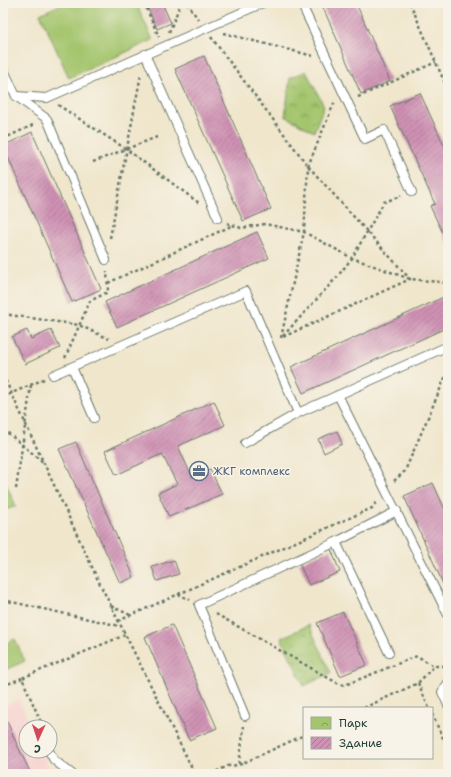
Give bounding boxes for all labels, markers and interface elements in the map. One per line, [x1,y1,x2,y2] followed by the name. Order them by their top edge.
[188,460,210,482] office icon: ЖКГ комплекс
[213,464,291,479] place label: ЖКГ комплекс
[303,707,433,759] legend
[339,715,368,731] text: Парк
[18,719,58,759] north arrow
[339,735,383,751] text: Здание
[33,741,41,756] text: С

